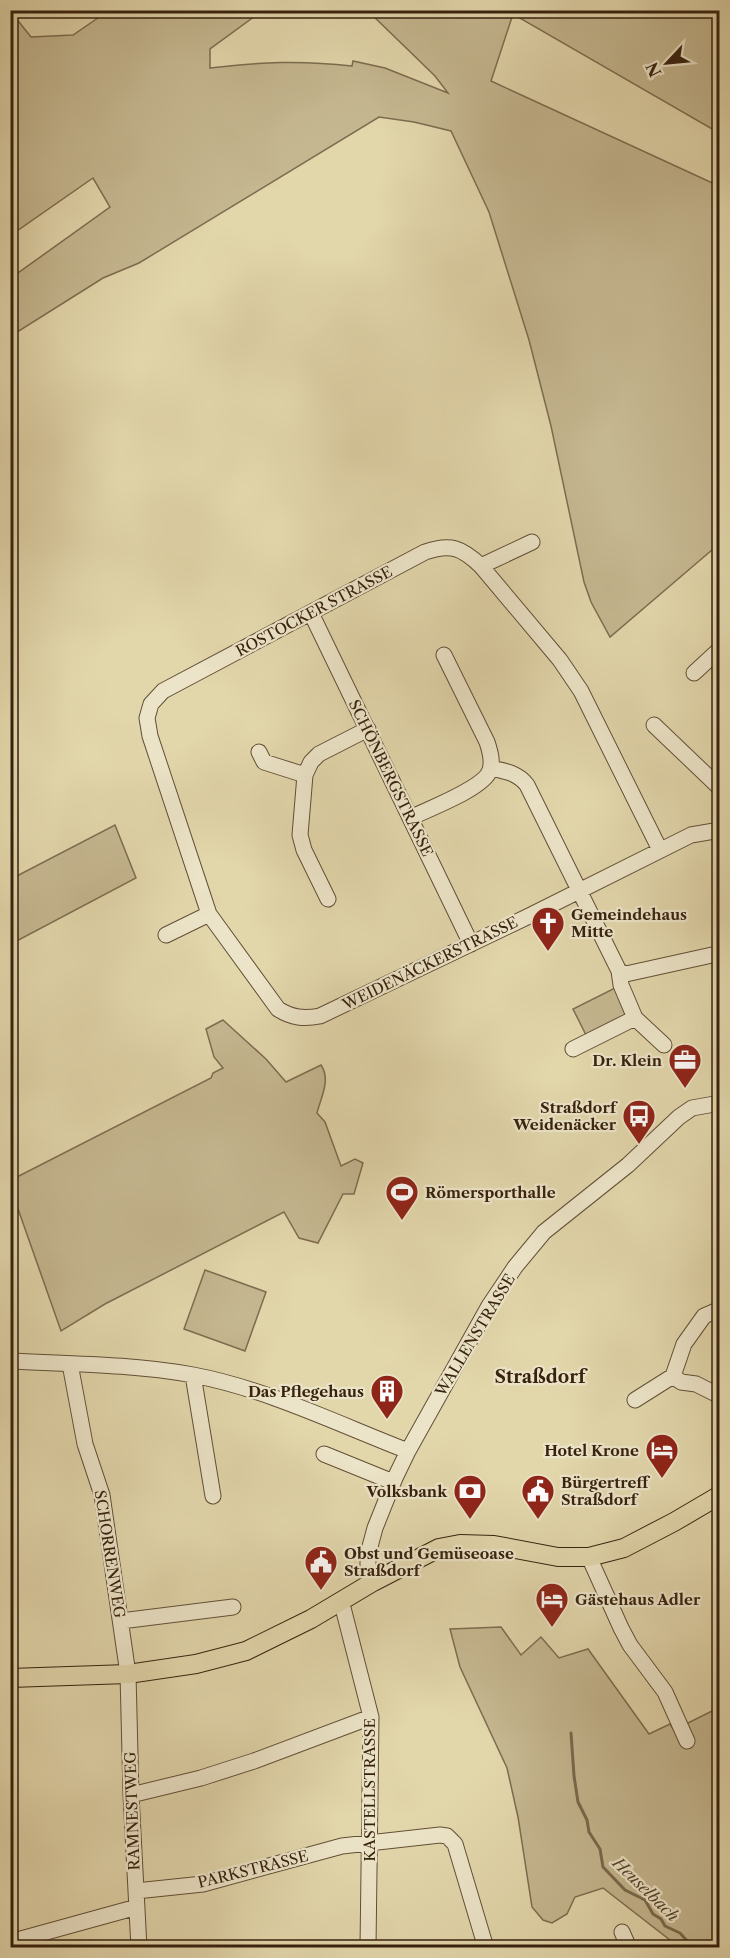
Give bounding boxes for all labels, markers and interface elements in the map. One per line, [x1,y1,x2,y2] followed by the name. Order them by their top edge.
[637,33,697,93] north arrow
[641,59,666,80] text: N
[233,562,395,660] street label: ROSTOCKER STRASSE
[345,696,437,860] street label: SCHÖNBERGSTRASSE
[530,905,566,952] church icon: Gemeindehaus Mitte
[571,905,687,941] place label: Gemeindehaus Mitte
[338,912,521,1014] street label: WEIDENÄCKERSTRASSE
[667,1042,703,1089] office icon: Dr. Klein
[592,1051,663,1070] place label: Dr. Klein
[512,1098,619,1134] place label: Straßdorf Weidenäcker
[621,1098,657,1145] bus stop icon: Straßdorf Weidenäcker
[384,1174,420,1221] sports icon: Römersporthalle
[425,1183,556,1202] place label: Römersporthalle
[430,1270,519,1400] street label: WALLENSTRASSE
[494,1366,588,1388] district label: Straßdorf
[369,1373,405,1420] building icon: Das Pflegehaus
[248,1382,364,1401] place label: Das Pflegehaus
[644,1432,680,1479] hotel icon: Hotel Krone
[544,1441,639,1460] place label: Hotel Krone
[452,1473,488,1520] bank icon: Volksbank
[520,1473,556,1520] public building icon: Bürgertreff Straßdorf
[561,1473,650,1509] place label: Bürgertreff Straßdorf
[366,1482,448,1501] place label: Volksbank
[91,1489,129,1619] street label: SCHORRENWEG
[303,1544,339,1591] public building icon: Obst und Gemüseoase Straßdorf
[344,1544,514,1580] place label: Obst und Gemüseoase Straßdorf
[534,1581,570,1628] hotel icon: Gästehaus Adler
[575,1590,701,1609] place label: Gästehaus Adler
[360,1718,379,1862] street label: KASTELLSTRASSE
[120,1751,144,1871] street label: RAMNESTWEG
[196,1846,310,1892] street label: PARKSTRASSE
[607,1851,683,1925] water label: Heuselbach

